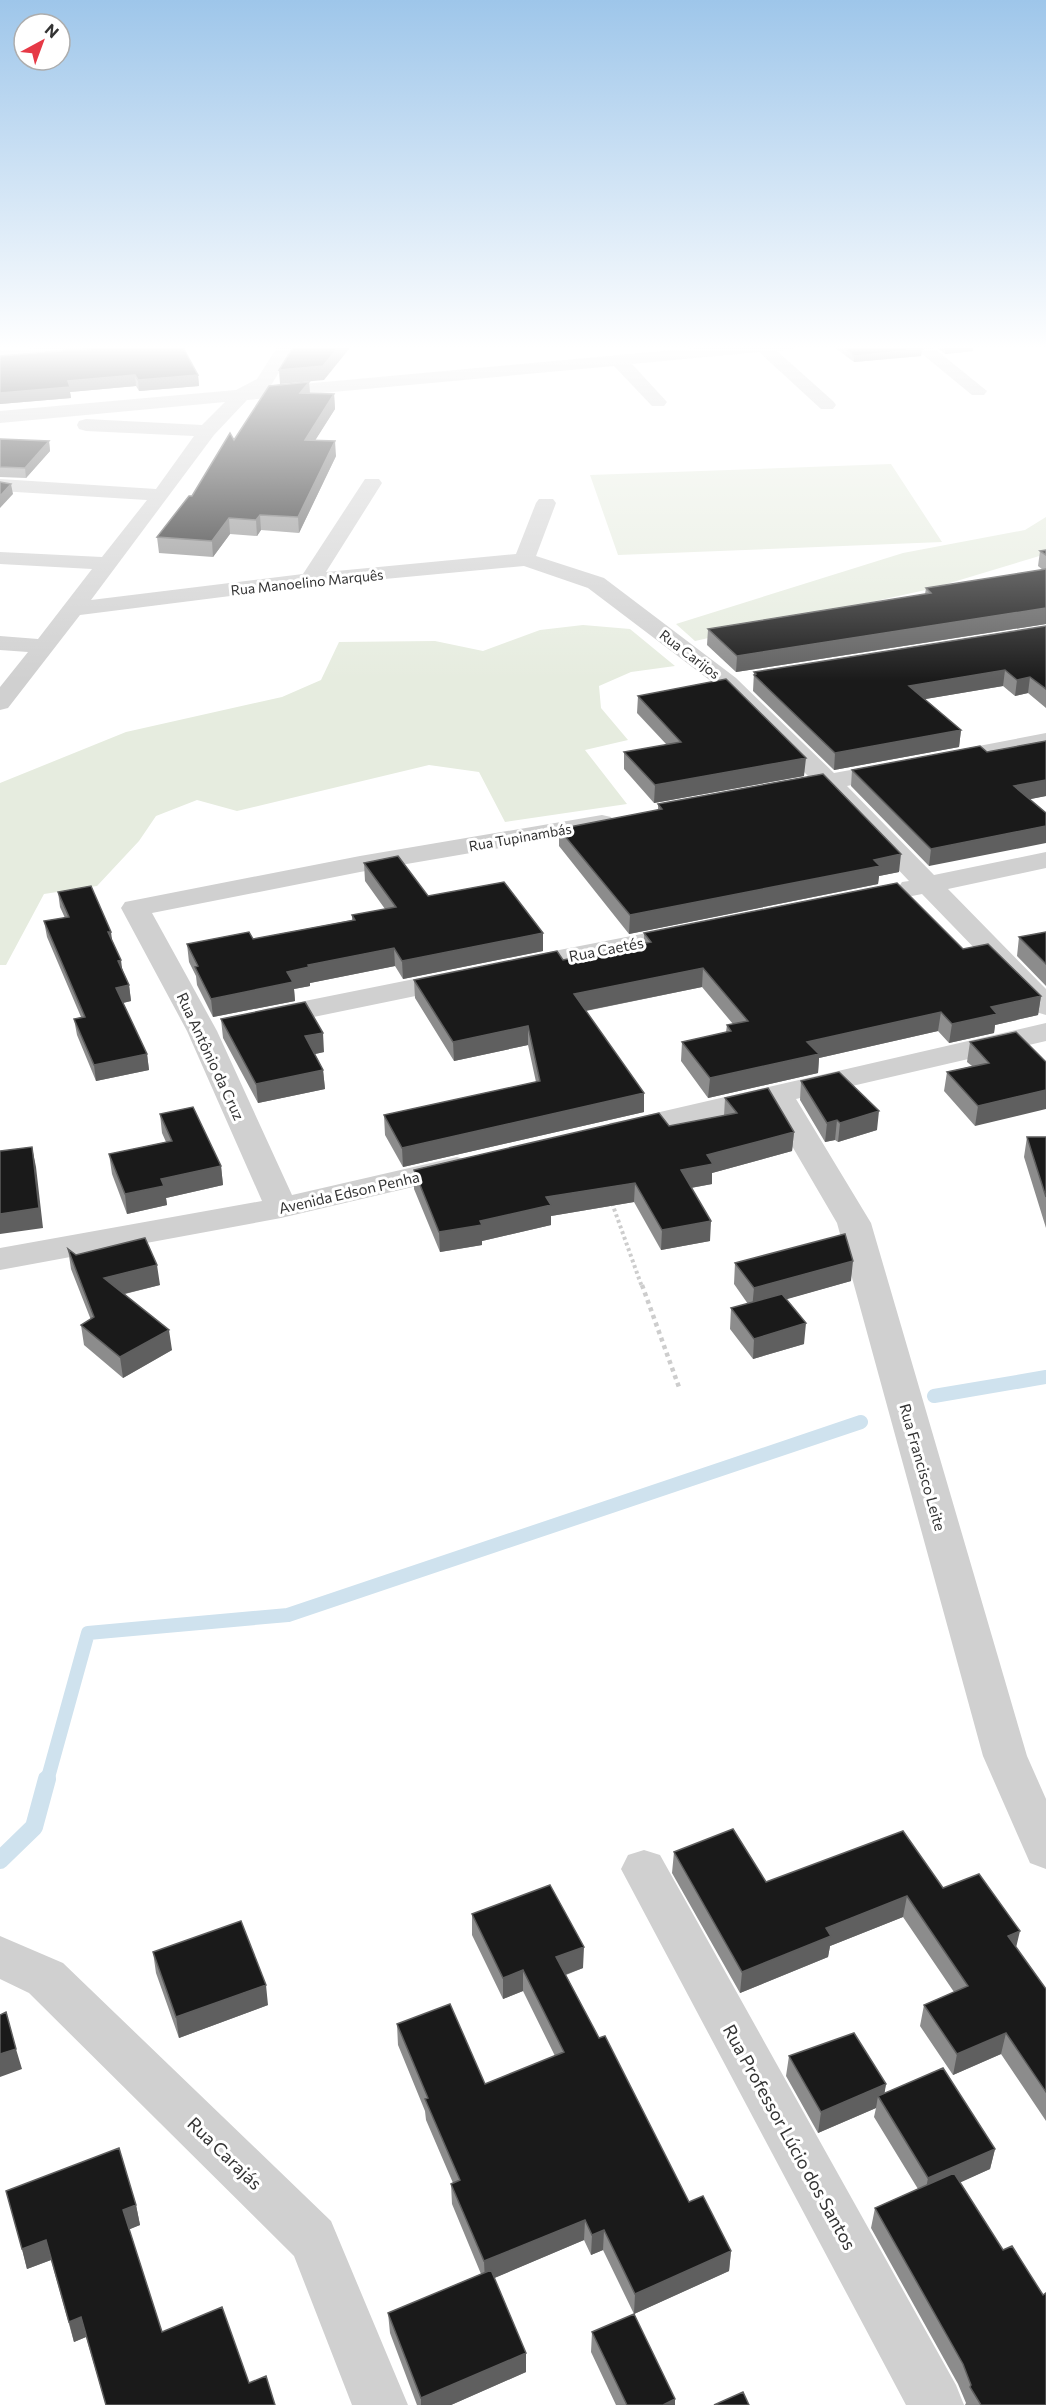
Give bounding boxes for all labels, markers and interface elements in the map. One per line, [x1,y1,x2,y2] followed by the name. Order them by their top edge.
[12,12,72,72] north arrow
[41,19,63,41] text: N
[230,566,384,598] street label: Rua Manoelino Marquês
[656,626,724,682] street label: Rua Carijos
[467,820,573,854] street label: Rua Tupinambás
[567,933,645,965] street label: Rua Caetés
[174,989,248,1123] street label: Rua Antônio da Cruz
[277,1167,421,1217] street label: Avenida Edson Penha
[896,1401,950,1533] street label: Rua Francisco Leite
[719,2020,861,2254] street label: Rua Professor Lúcio dos Santos
[183,2112,267,2194] street label: Rua Carajás

